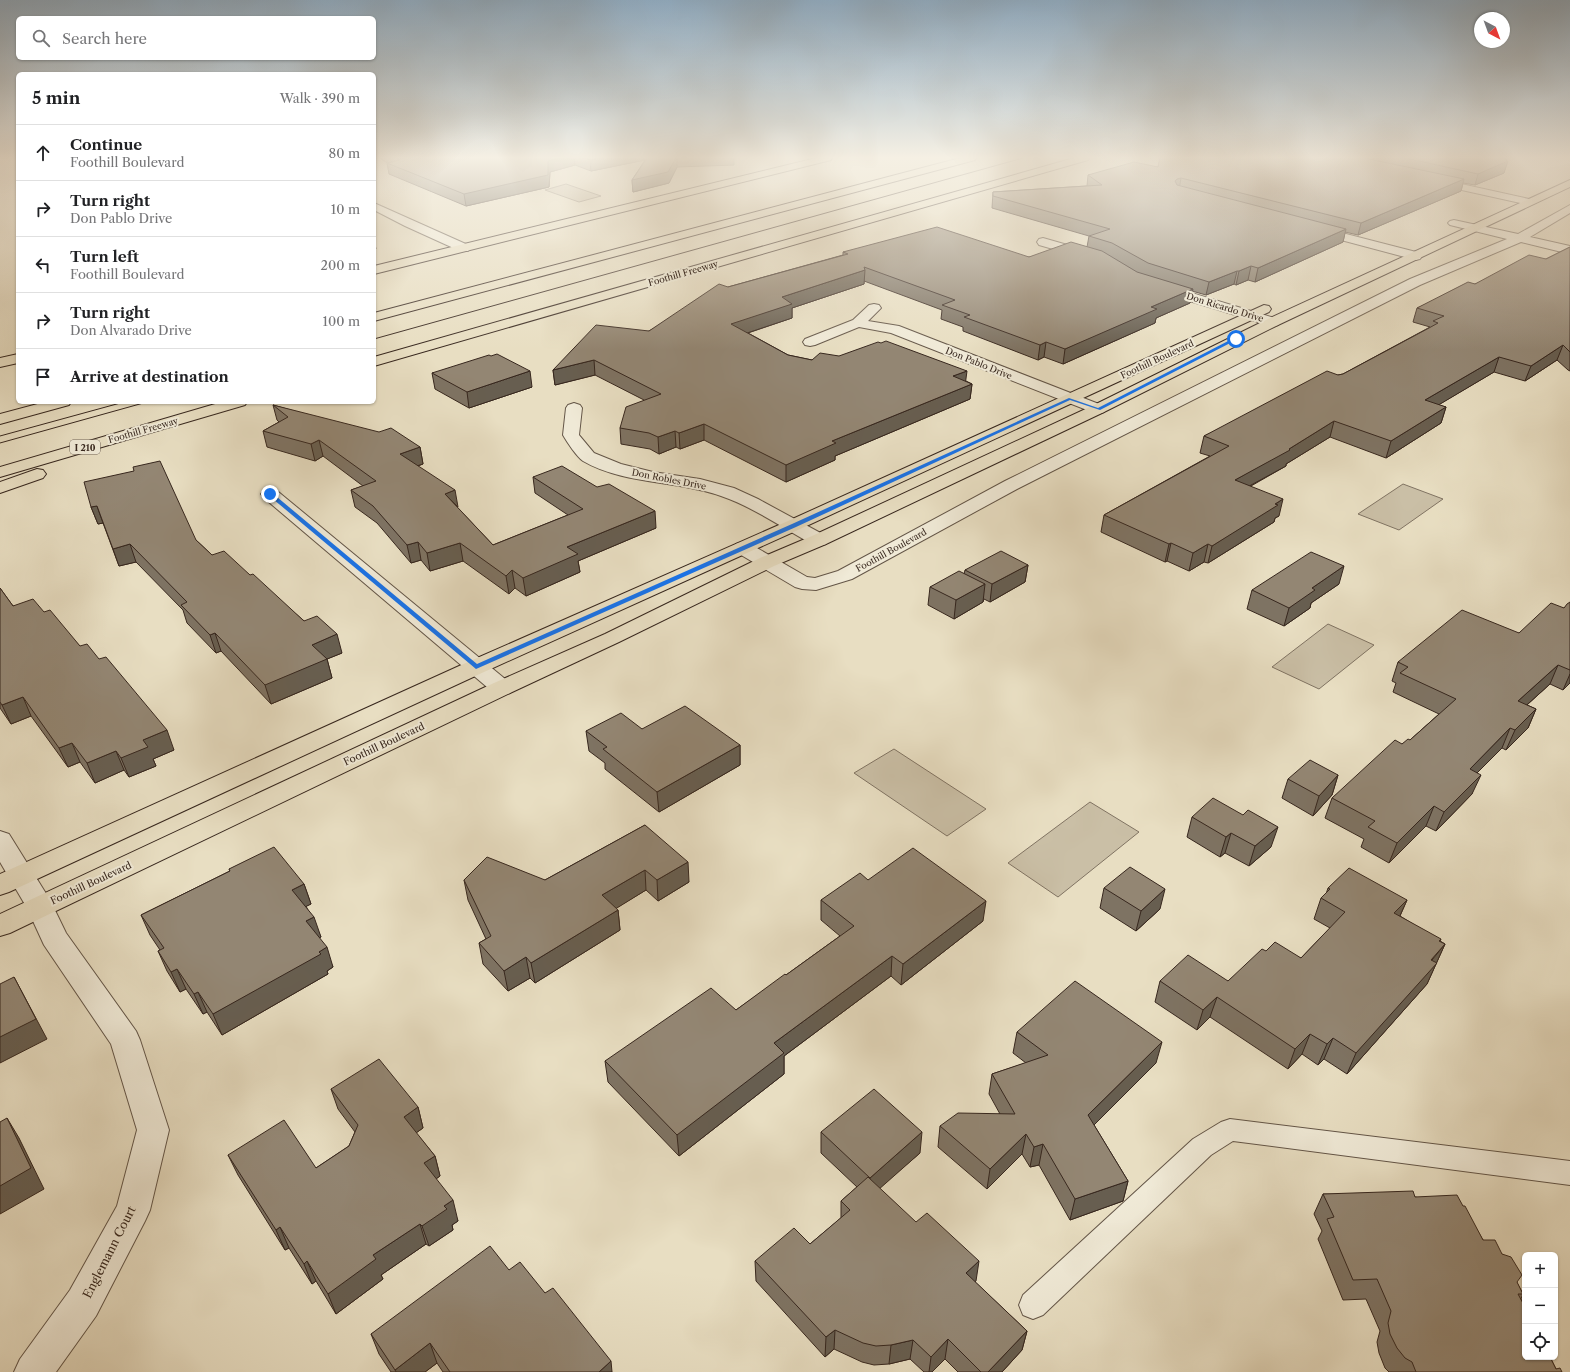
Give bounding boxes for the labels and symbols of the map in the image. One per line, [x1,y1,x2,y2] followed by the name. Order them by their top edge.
[1474,12,1510,48] north arrow
[647,258,720,288] street label: Foothill Freeway
[1185,290,1265,324] street label: Don Ricardo Drive
[1227,330,1245,348] route start
[1119,337,1196,381] street label: Foothill Boulevard
[944,345,1014,381] street label: Don Pablo Drive
[107,415,180,445] street label: Foothill Freeway
[70,440,100,454] road number: I 210
[631,466,707,492] street label: Don Robles Drive
[261,485,279,503] route end
[854,526,929,574] street label: Foothill Boulevard
[341,720,427,768] street label: Foothill Boulevard
[48,859,134,907] street label: Foothill Boulevard
[79,1203,139,1301] street label: Englemann Court

